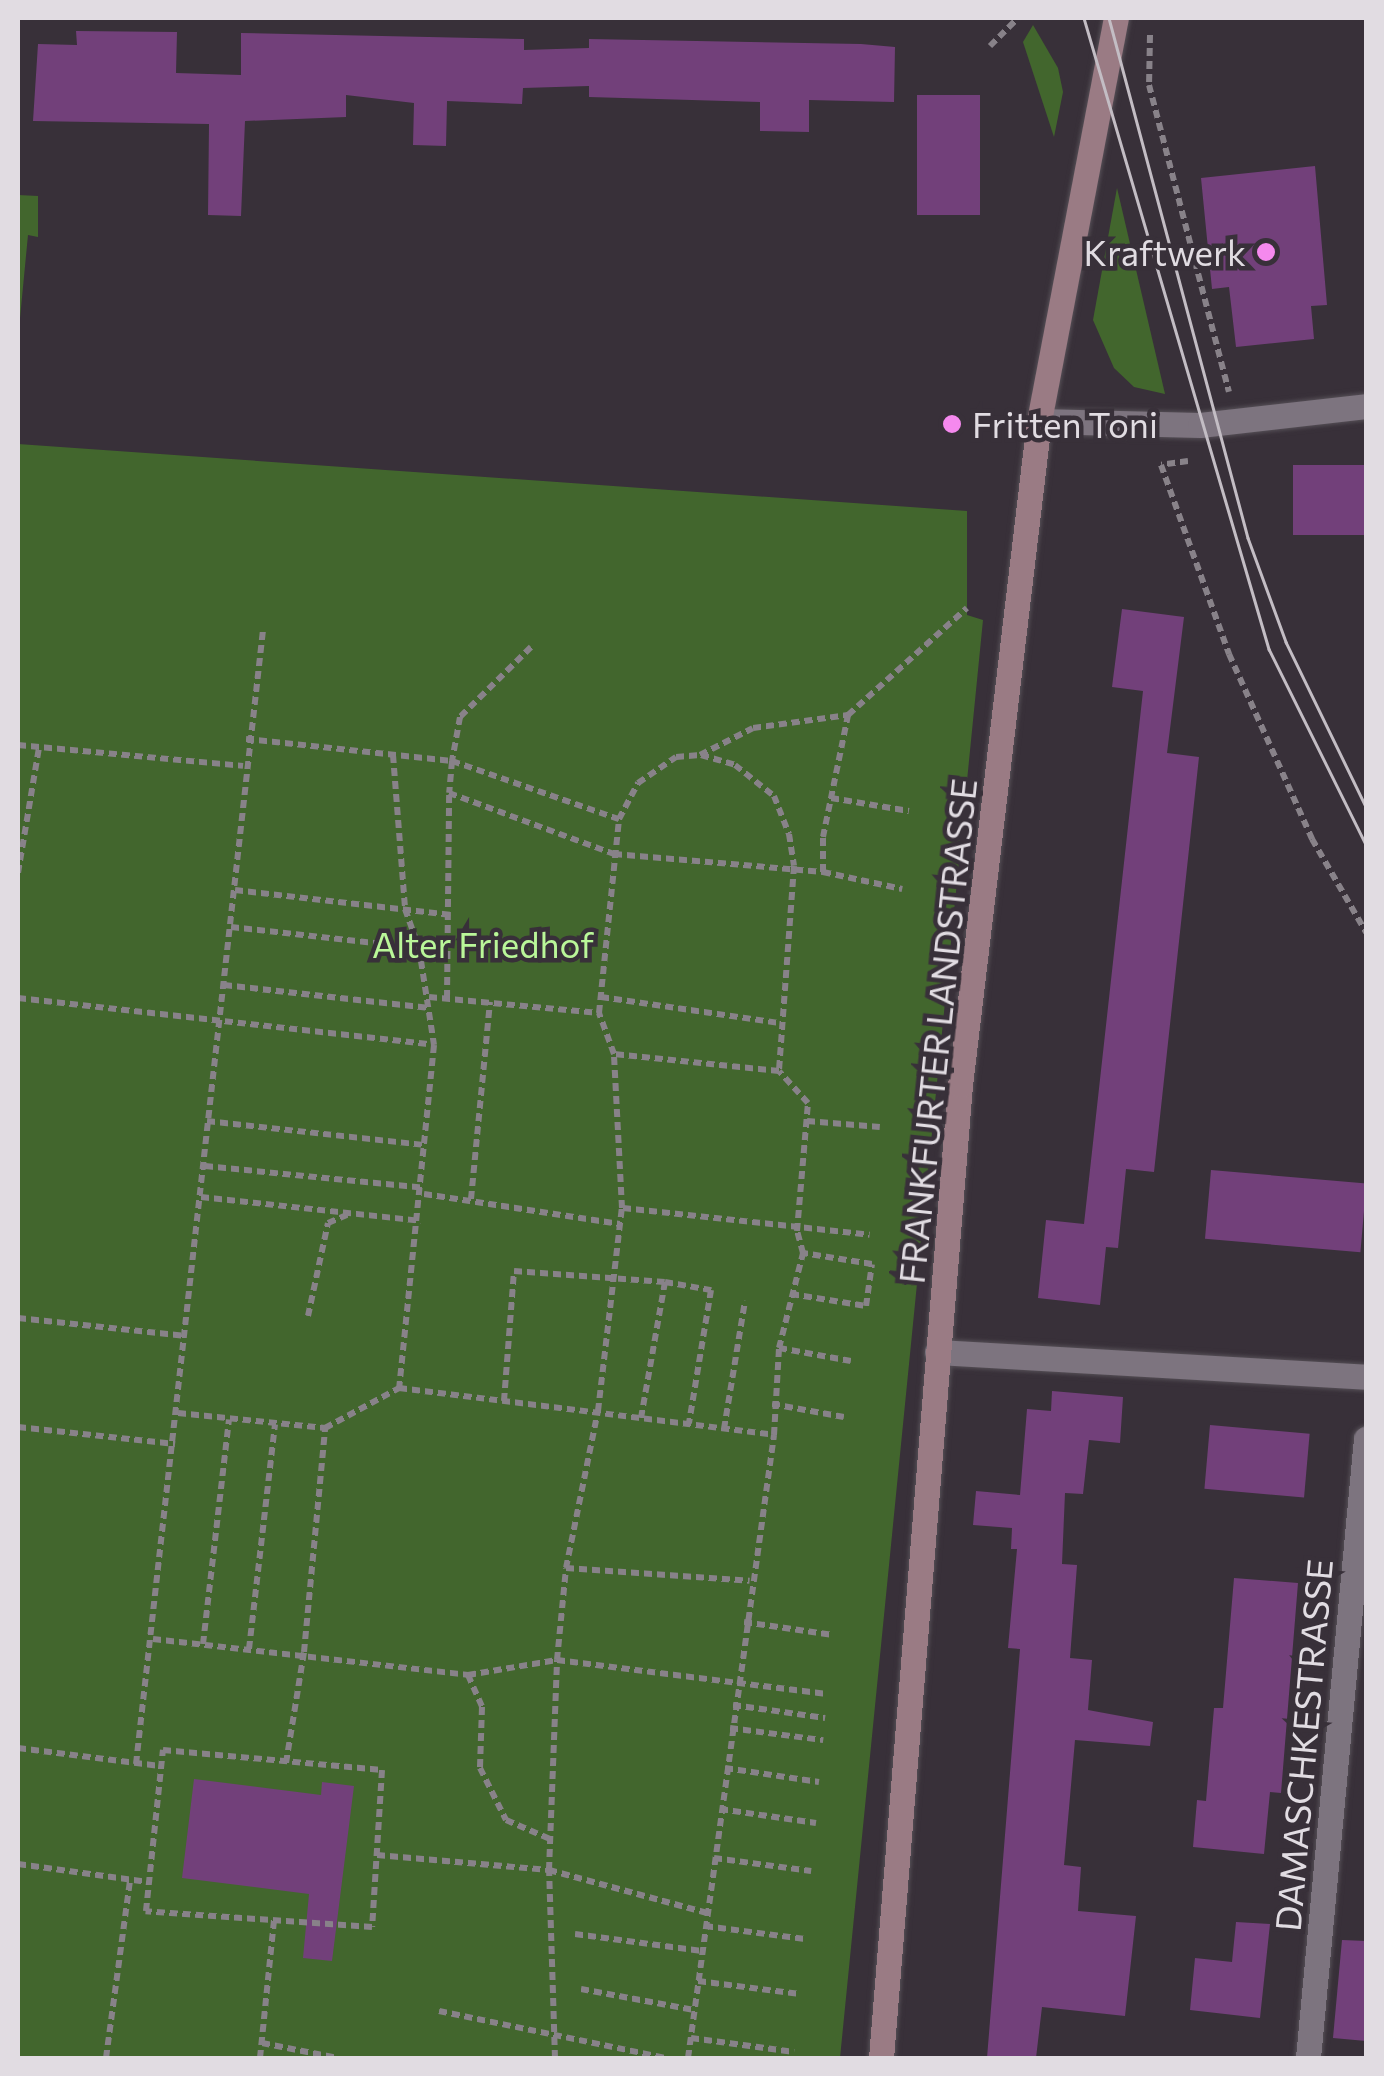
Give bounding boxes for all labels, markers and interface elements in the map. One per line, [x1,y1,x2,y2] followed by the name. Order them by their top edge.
[1084,231,1246,273] place label: Kraftwerk
[1255,241,1277,263] marker: Kraftwerk
[972,403,1158,445] place label: Fritten Toni
[941,413,963,435] marker: Fritten Toni
[890,776,984,1286] street label: FRANKFURTER LANDSTRASSE
[372,923,594,965] park label: Alter Friedhof
[1266,1557,1340,1933] street label: DAMASCHKESTRASSE

